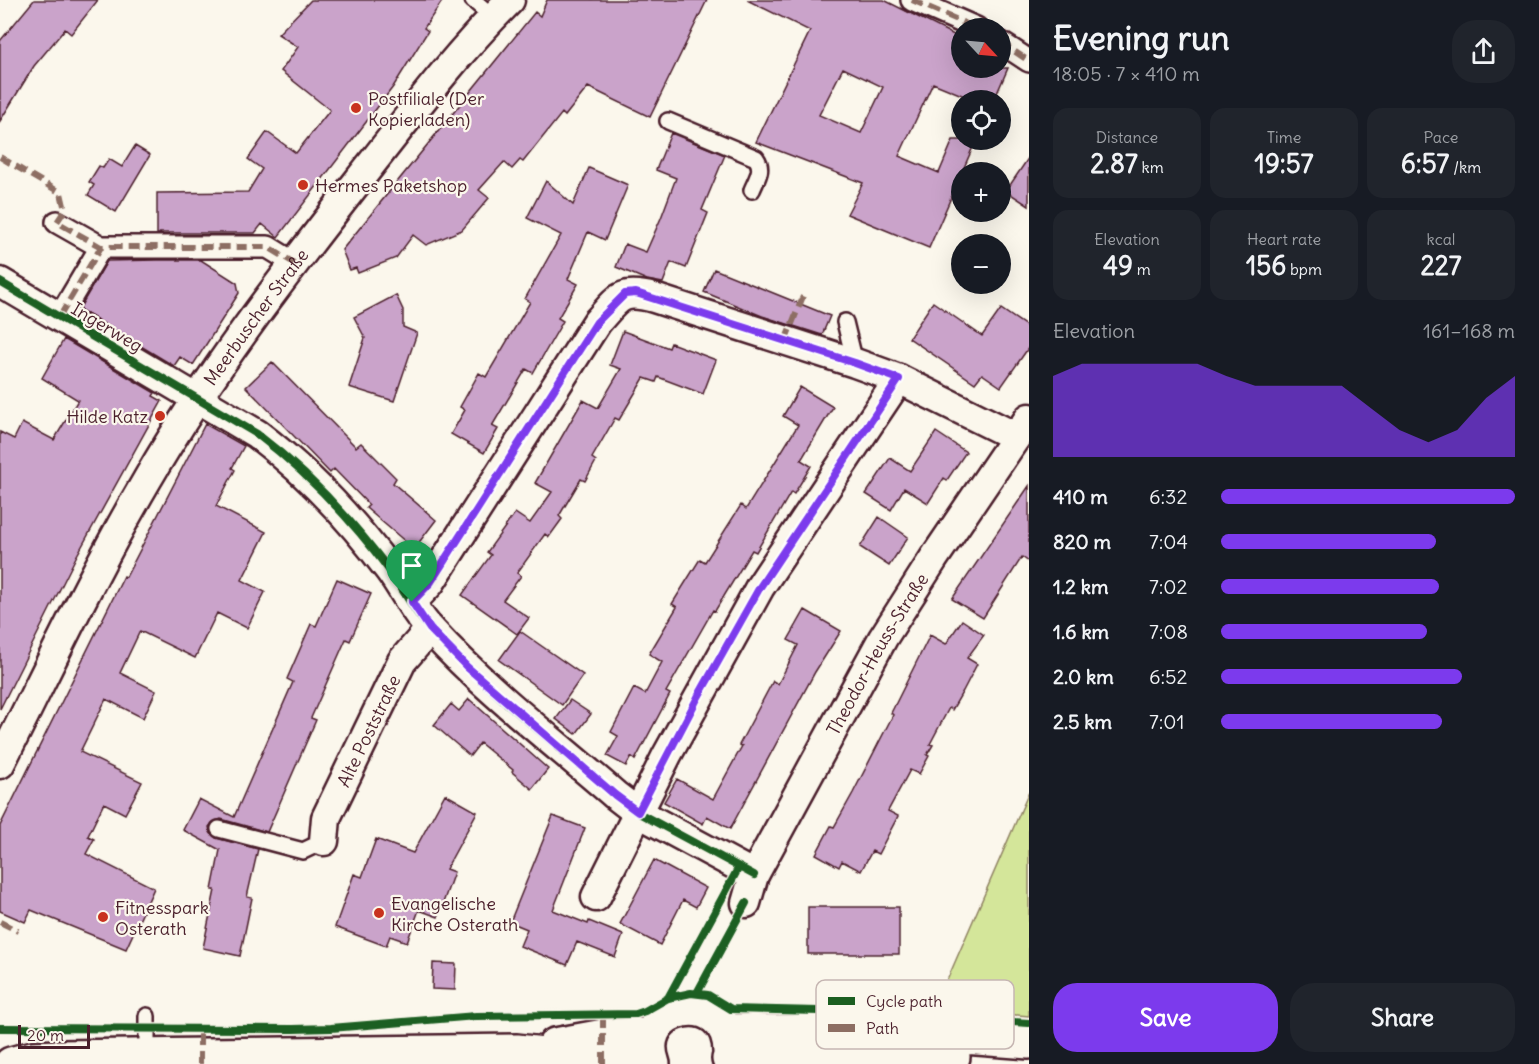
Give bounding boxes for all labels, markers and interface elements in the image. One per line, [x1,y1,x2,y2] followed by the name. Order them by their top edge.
[1053,17,1229,59] text: Evening run
[951,18,1011,78] north arrow
[951,18,1011,294] map controls
[1452,20,1515,83] button: share
[1053,61,1200,86] text: 18:05 · 7 × 410 m
[368,87,485,131] place label: Postfiliale (Der Kopierladen)
[951,90,1011,150] button: locate
[349,101,363,115] marker: Postfiliale (Der Kopierladen)
[1096,127,1158,147] text: Distance
[1267,127,1301,147] text: Time
[1424,127,1458,147] text: Pace
[1090,147,1138,180] text: 2.87
[1255,147,1313,180] text: 19:57
[1401,147,1449,180] text: 6:57
[1138,157,1164,177] text: km
[1449,157,1481,177] text: /km
[951,162,1011,222] button: +
[315,174,467,197] place label: Hermes Paketshop
[296,178,310,192] marker: Hermes Paketshop
[1094,229,1160,249] text: Elevation
[1247,229,1321,249] text: Heart rate
[1427,229,1455,249] text: kcal
[951,234,1011,294] button: −
[198,244,313,390] street label: Meerbuscher Straße
[1103,249,1133,282] text: 49
[1246,249,1286,282] text: 156
[1420,249,1462,282] text: 227
[1133,259,1151,279] text: m
[1286,259,1322,279] text: bpm
[67,297,147,357] street label: Ingerweg
[1053,318,1135,343] text: Elevation
[1423,318,1515,343] text: 161–168 m
[67,405,148,428] place label: Hilde Katz
[153,409,167,423] marker: Hilde Katz
[1053,484,1108,509] text: 410 m
[1149,484,1187,509] text: 6:32
[1053,529,1111,554] text: 820 m
[1149,529,1188,554] text: 7:04
[386,540,437,602] pin
[395,549,428,582] icon: arrive
[821,569,933,739] street label: Theodor-Heuss-Straße
[1053,574,1109,599] text: 1.2 km
[1149,574,1187,599] text: 7:02
[1053,619,1109,644] text: 1.6 km
[1149,619,1188,644] text: 7:08
[1053,664,1114,689] text: 2.0 km
[1149,664,1188,689] text: 6:52
[331,671,405,790] street label: Alte Poststraße
[1053,709,1112,734] text: 2.5 km
[1149,709,1184,734] text: 7:01
[391,892,518,936] place label: Evangelische Kirche Osterath
[115,896,209,940] place label: Fitnesspark Osterath
[372,906,386,920] marker: Evangelische Kirche Osterath
[96,910,110,924] marker: Fitnesspark Osterath
[816,980,1014,1049] legend
[1053,983,1278,1052] button: Save
[1290,983,1515,1052] button: Share
[866,991,942,1011] text: Cycle path
[866,1018,899,1038] text: Path
[18,1022,90,1050] scale bar
[27,1025,64,1045] text: 20 m

